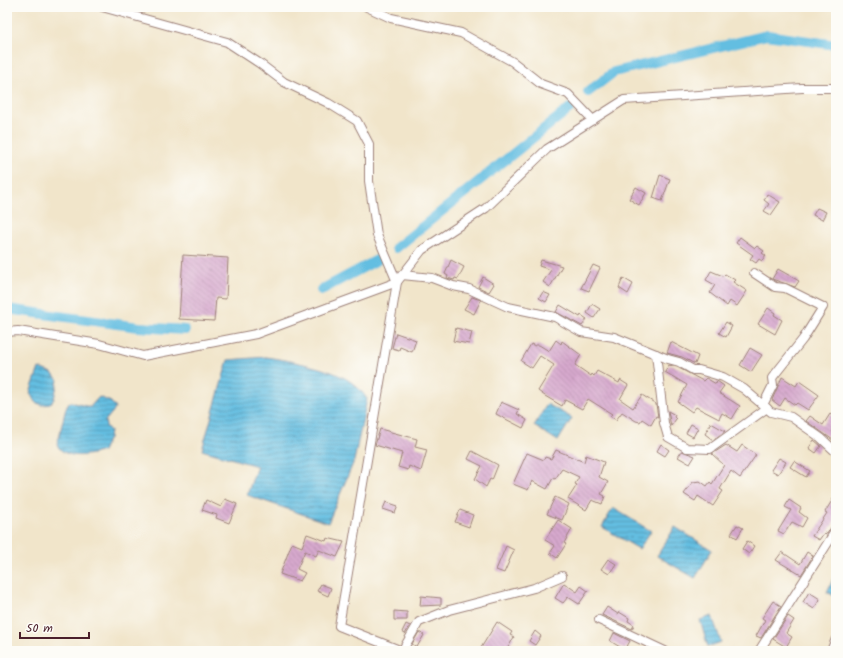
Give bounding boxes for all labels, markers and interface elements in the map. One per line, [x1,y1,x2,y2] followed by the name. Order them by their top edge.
[20,614,89,640] scale bar
[26,619,53,638] text: 50 m

